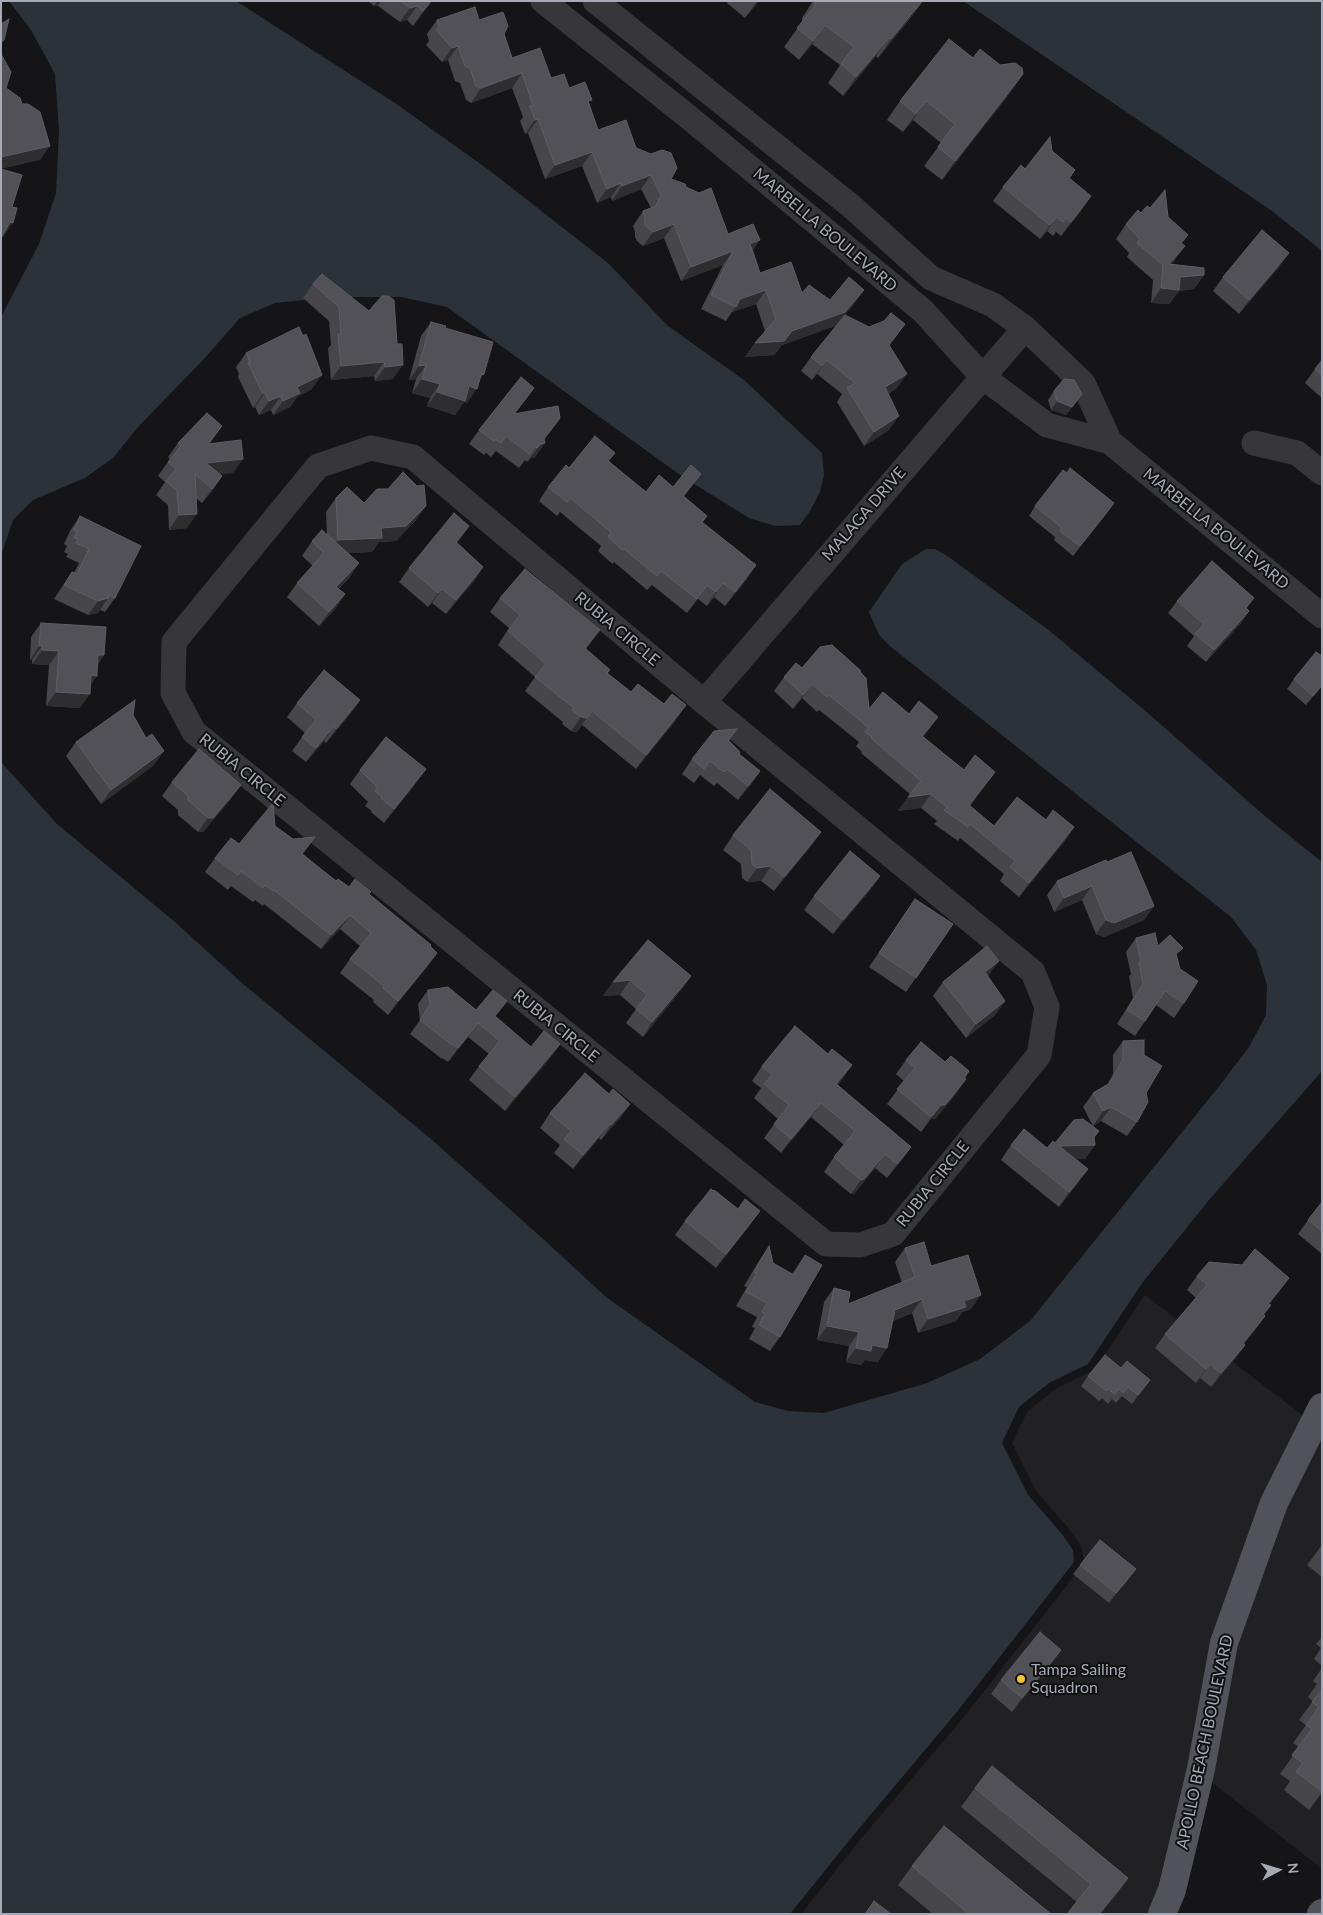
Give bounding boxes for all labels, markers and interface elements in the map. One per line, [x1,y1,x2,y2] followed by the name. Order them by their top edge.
[749,164,901,296] street label: MARBELLA BOULEVARD
[818,463,910,565] street label: MALAGA DRIVE
[1139,464,1293,594] street label: MARBELLA BOULEVARD
[571,588,663,670] street label: RUBIA CIRCLE
[195,730,289,810] street label: RUBIA CIRCLE
[509,986,603,1066] street label: RUBIA CIRCLE
[893,1137,973,1231] street label: RUBIA CIRCLE
[1173,1633,1237,1851] street label: APOLLO BEACH BOULEVARD
[1031,1660,1126,1698] place label: Tampa Sailing Squadron
[1015,1673,1027,1685] marker: Tampa Sailing Squadron
[1253,1845,1303,1895] north arrow
[1284,1862,1302,1875] text: N

